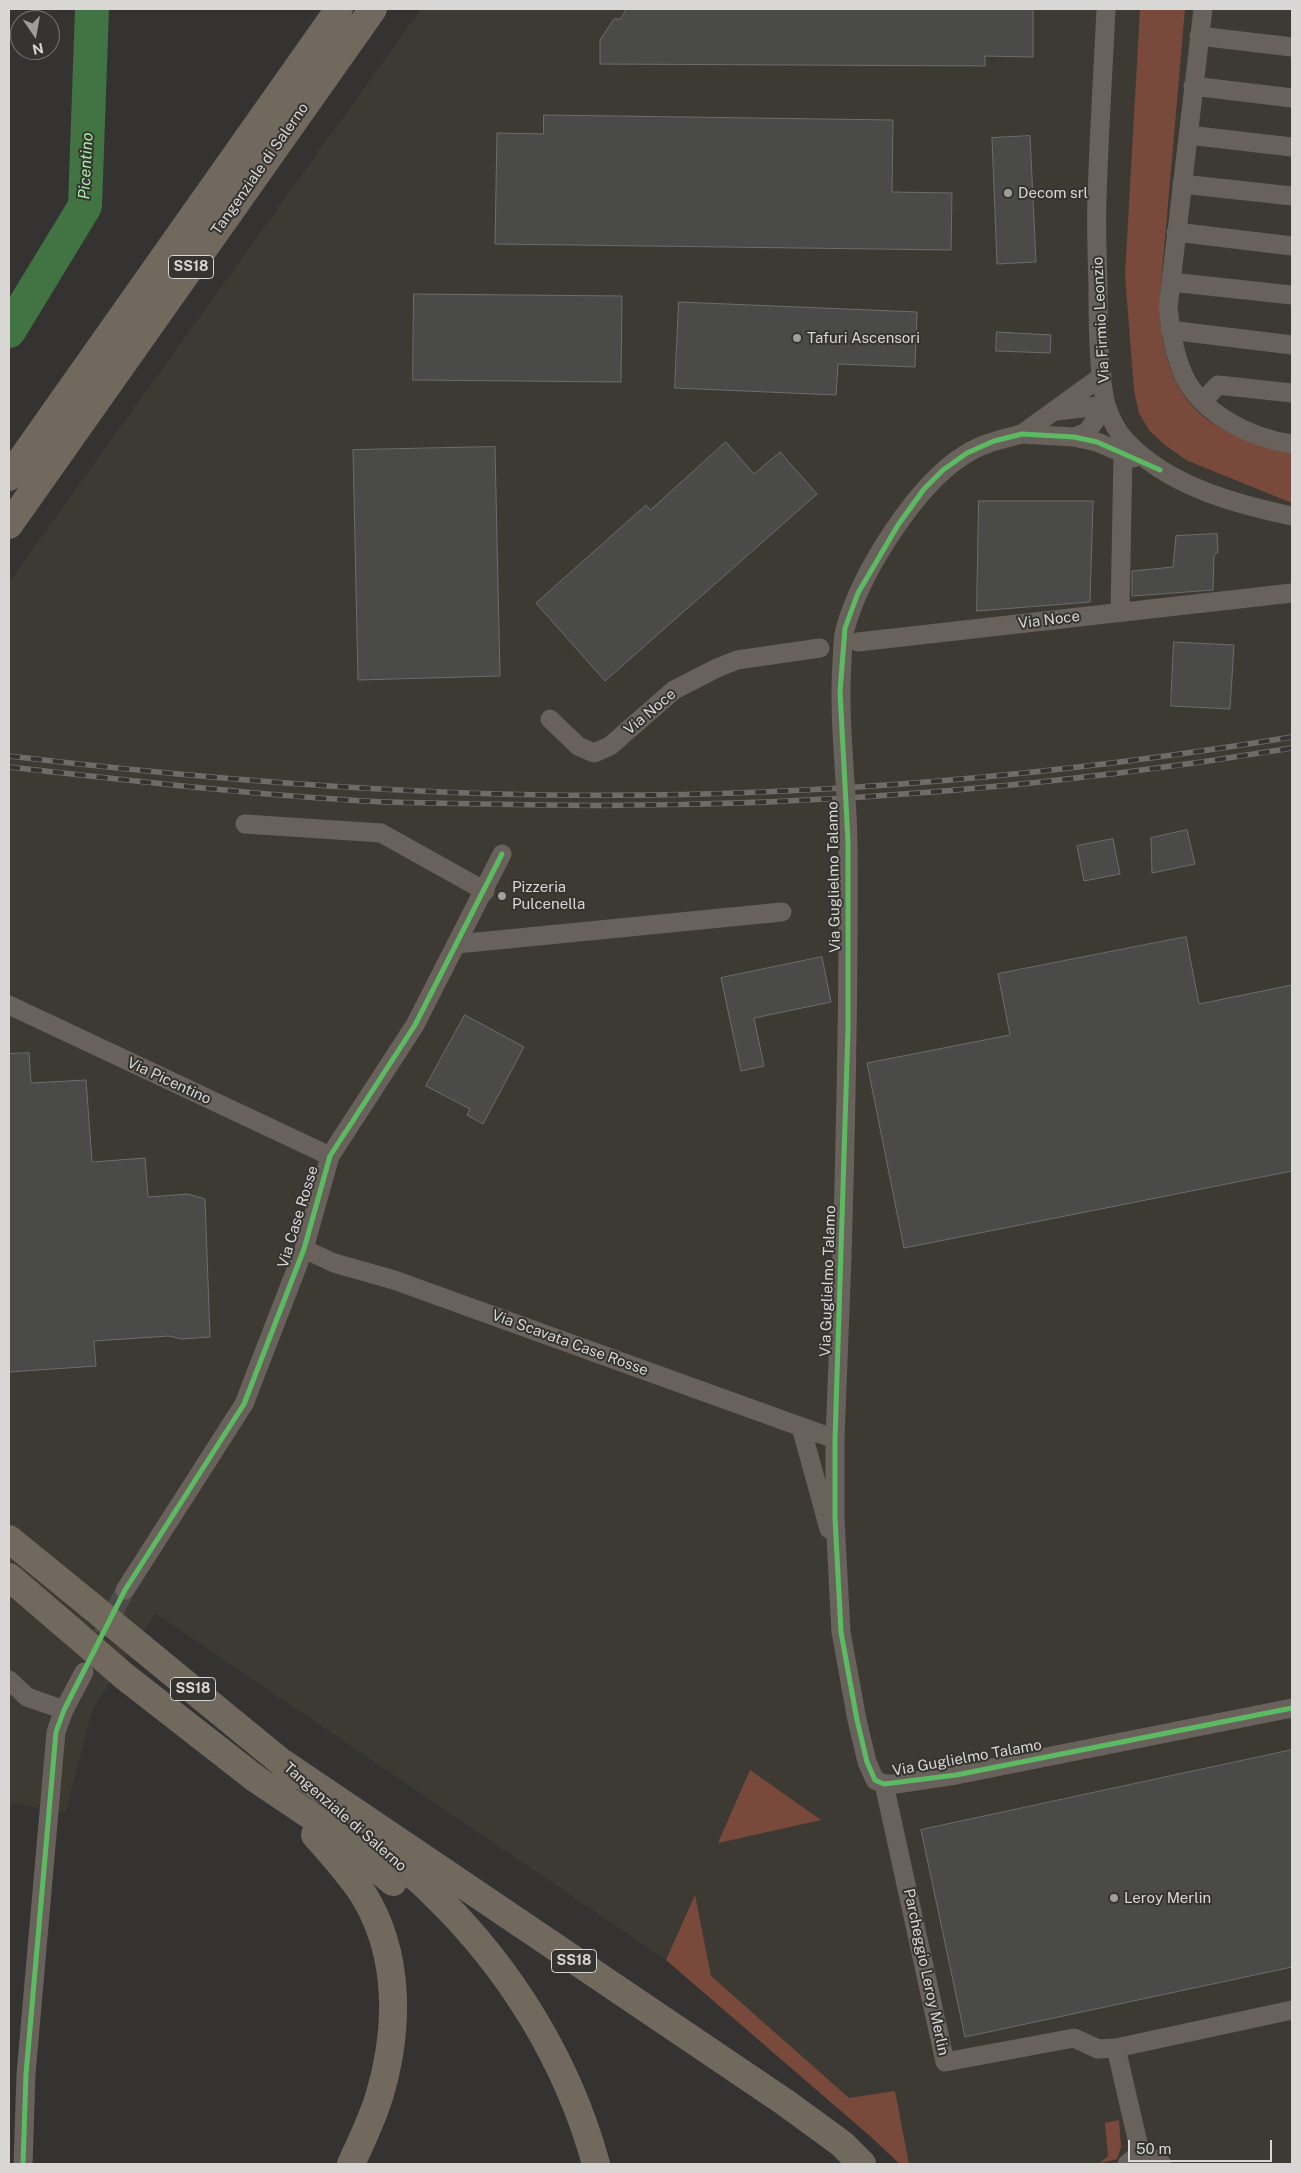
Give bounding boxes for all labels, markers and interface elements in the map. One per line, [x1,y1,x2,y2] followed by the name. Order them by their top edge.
[10,10,60,60] north arrow
[31,40,45,58] text: N
[208,100,312,238] street label: Tangenziale di Salerno
[75,132,97,200] water label: Picentino
[1018,184,1088,202] place label: Decom srl
[1002,187,1014,199] marker: Decom srl
[168,256,214,278] road number: SS18
[1089,256,1113,384] street label: Via Firmio Leonzio
[807,329,920,347] place label: Tafuri Ascensori
[791,332,803,344] marker: Tafuri Ascensori
[1017,607,1081,633] street label: Via Noce
[620,685,680,739] street label: Via Noce
[824,801,844,953] street label: Via Guglielmo Talamo
[512,878,585,913] place label: Pizzeria Pulcenella
[496,890,508,902] marker: Pizzeria Pulcenella
[124,1054,214,1108] street label: Via Picentino
[274,1164,322,1270] street label: Via Case Rosse
[816,1205,840,1357] street label: Via Guglielmo Talamo
[489,1306,651,1380] street label: Via Scavata Case Rosse
[170,1678,216,1700] road number: SS18
[891,1736,1043,1780] street label: Via Guglielmo Talamo
[280,1759,410,1875] street label: Tangenziale di Salerno
[900,1887,952,2057] street label: Parcheggio Leroy Merlin
[1124,1889,1211,1907] place label: Leroy Merlin
[1108,1892,1120,1904] marker: Leroy Merlin
[552,1950,596,1972] road number: SS18
[1131,2130,1275,2162] scale bar
[1136,2140,1171,2157] text: 50 m

